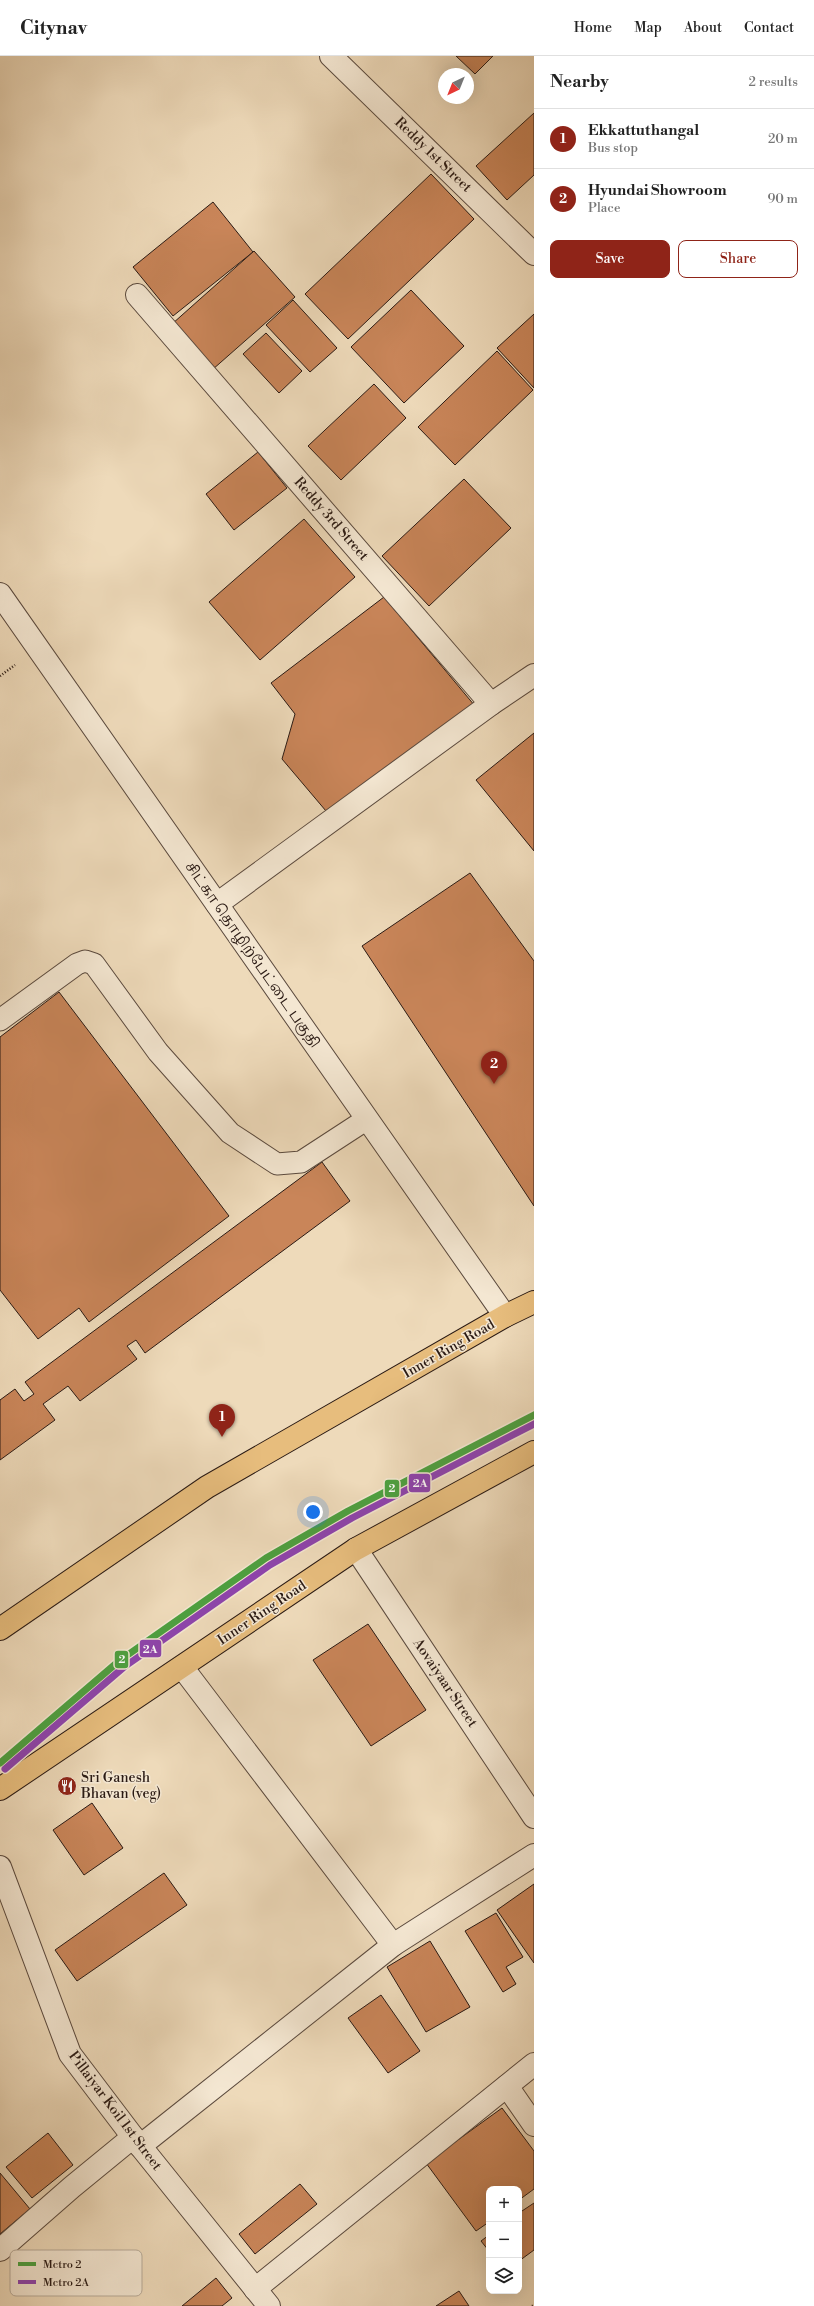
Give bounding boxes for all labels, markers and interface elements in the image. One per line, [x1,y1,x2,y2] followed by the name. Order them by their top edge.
[20,16,87,40] text: Citynav
[574,19,612,37] text: Home
[634,19,662,37] text: Map
[684,19,722,37] text: About
[744,19,794,37] text: Contact
[438,68,474,104] north arrow
[550,71,609,93] text: Nearby
[749,74,798,90] text: 2 results
[391,114,475,196] street label: Reddy 1st Street
[588,121,699,140] text: Ekkattuthangal
[560,131,566,147] text: 1
[768,131,798,147] text: 20 m
[588,140,638,156] text: Bus stop
[588,181,727,200] text: Hyundai Showroom
[559,191,567,207] text: 2
[767,191,798,207] text: 90 m
[588,200,620,216] text: Place
[550,240,670,278] button: Save
[678,240,798,278] button: Share
[290,474,372,565] street label: Reddy 3rd Street
[181,858,323,1052] street label: சிட்கா தொழிற்பேட்டை பகுதி
[481,1051,507,1084] pin: 2
[400,1315,498,1383] street label: Inner Ring Road
[209,1404,235,1437] pin: 1
[408,1473,431,1493] line badge: 2A
[413,1477,428,1491] text: 2A
[384,1479,400,1498] line badge: 2
[389,1482,396,1496] text: 2
[303,1502,323,1522] your location
[214,1577,310,1649] street label: Inner Ring Road
[408,1634,481,1731] street label: Aovaiyaar Street
[139,1639,162,1658] line badge: 2A
[143,1643,158,1657] text: 2A
[114,1650,129,1669] line badge: 2
[119,1653,126,1667] text: 2
[80,1769,161,1803] place label: Sri Ganesh Bhavan (veg)
[56,1775,78,1797] restaurant icon: Sri Ganesh Bhavan (veg)
[64,2048,166,2174] street label: Pillaiyar Koil 1st Street
[486,2186,522,2294] map controls
[486,2186,522,2222] button: +
[486,2222,522,2258] button: −
[10,2250,142,2296] legend
[43,2258,82,2272] text: Metro 2
[486,2258,522,2294] button: layers
[43,2276,90,2290] text: Metro 2A

